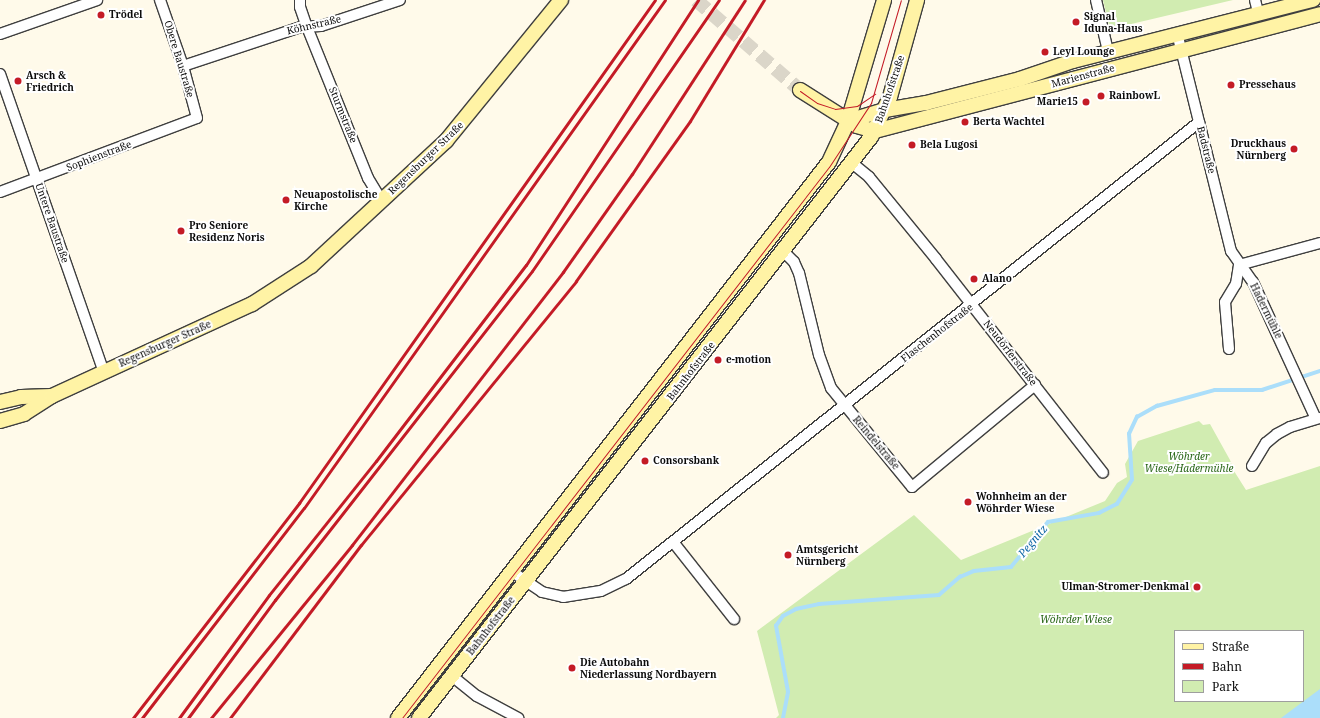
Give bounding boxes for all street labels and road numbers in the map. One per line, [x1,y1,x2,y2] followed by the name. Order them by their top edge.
[286,13,342,37] street label: Köhnstraße
[162,19,196,99] street label: Obere Baustraße
[873,54,907,124] street label: Bahnhofstraße
[1050,62,1116,90] street label: Marienstraße
[326,85,360,145] street label: Sturmstraße
[386,119,466,197] street label: Regensburger Straße
[1194,125,1218,175] street label: Badstraße
[65,138,133,174] street label: Sophienstraße
[33,181,71,265] street label: Untere Baustraße
[1247,281,1285,341] street label: Hadermühle
[899,301,975,365] street label: Flaschenhofstraße
[117,318,213,370] street label: Regensburger Straße
[981,318,1039,388] street label: Neudörferstraße
[664,339,718,403] street label: Bahnhofstraße
[850,414,902,472] street label: Reindelstraße
[464,594,518,658] street label: Bahnhofstraße

